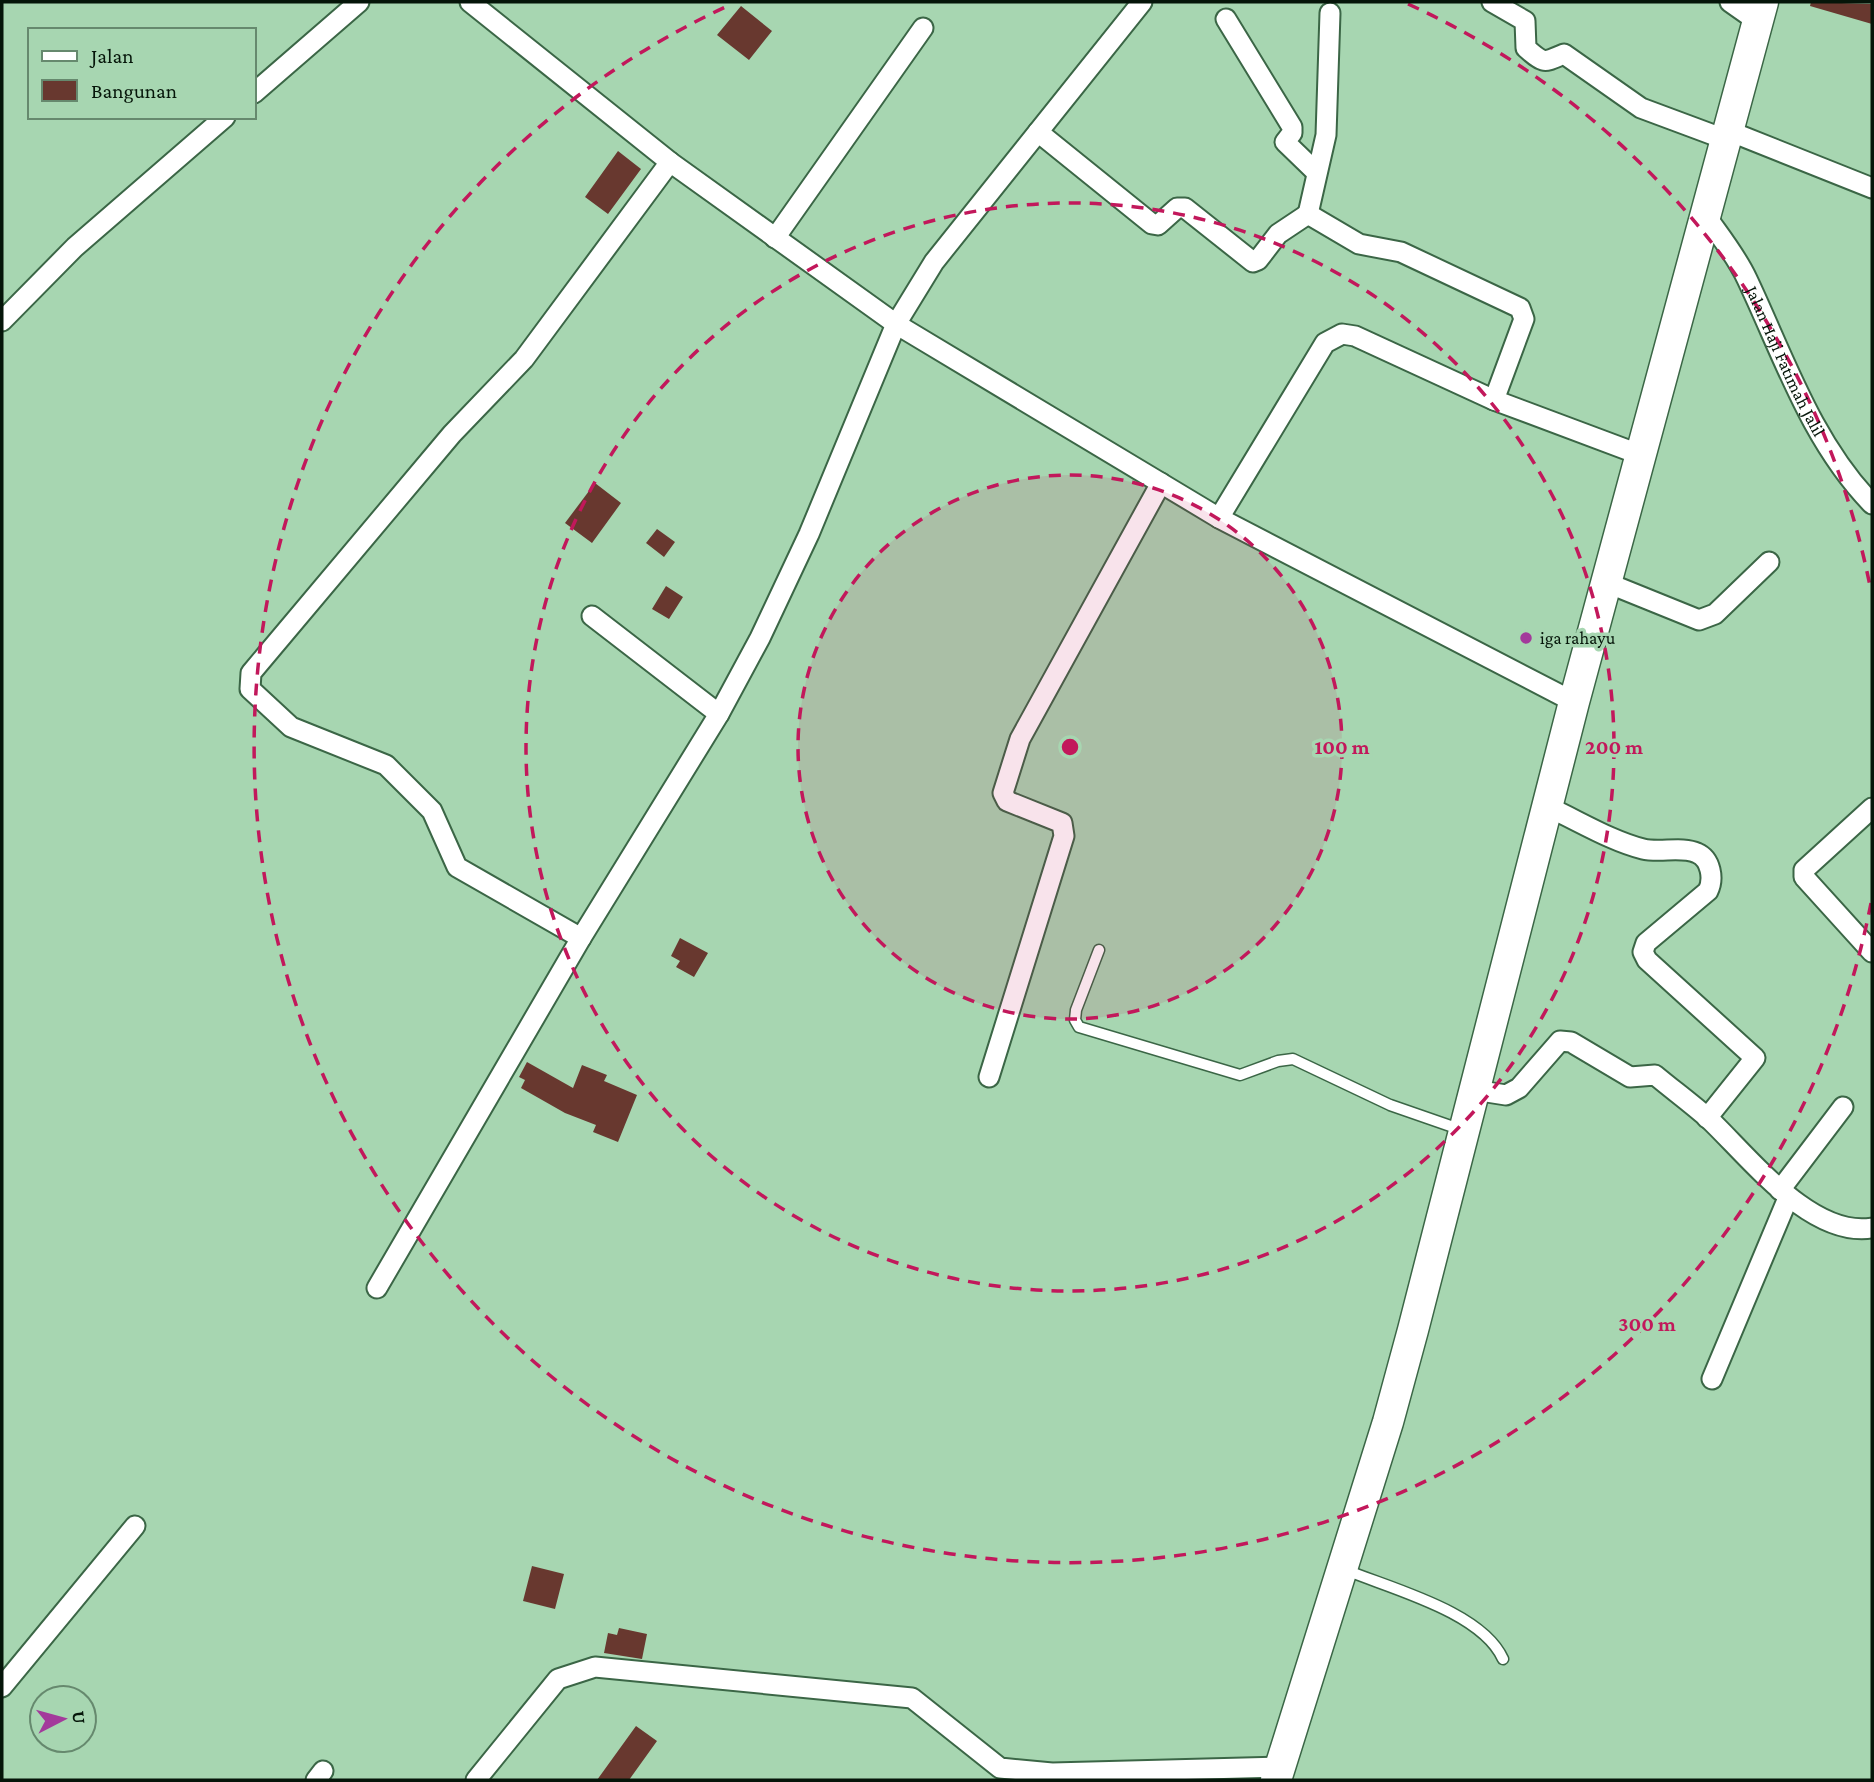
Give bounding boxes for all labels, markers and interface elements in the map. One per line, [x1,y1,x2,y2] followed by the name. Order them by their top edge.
[28,28,256,119] legend
[89,44,133,68] text: Jalan
[91,79,177,103] text: Bangunan
[1741,281,1829,440] street label: Jalan Haji Fatimah Jalil
[1540,628,1616,648] place label: iga rahayu
[1518,630,1534,646] marker: iga rahayu
[1058,735,1082,759] centre of rings
[1314,735,1370,759] text: 100 m
[1585,735,1643,759] text: 200 m
[1618,1312,1676,1336] text: 300 m
[28,1684,98,1754] north arrow
[68,1710,91,1725] text: U

